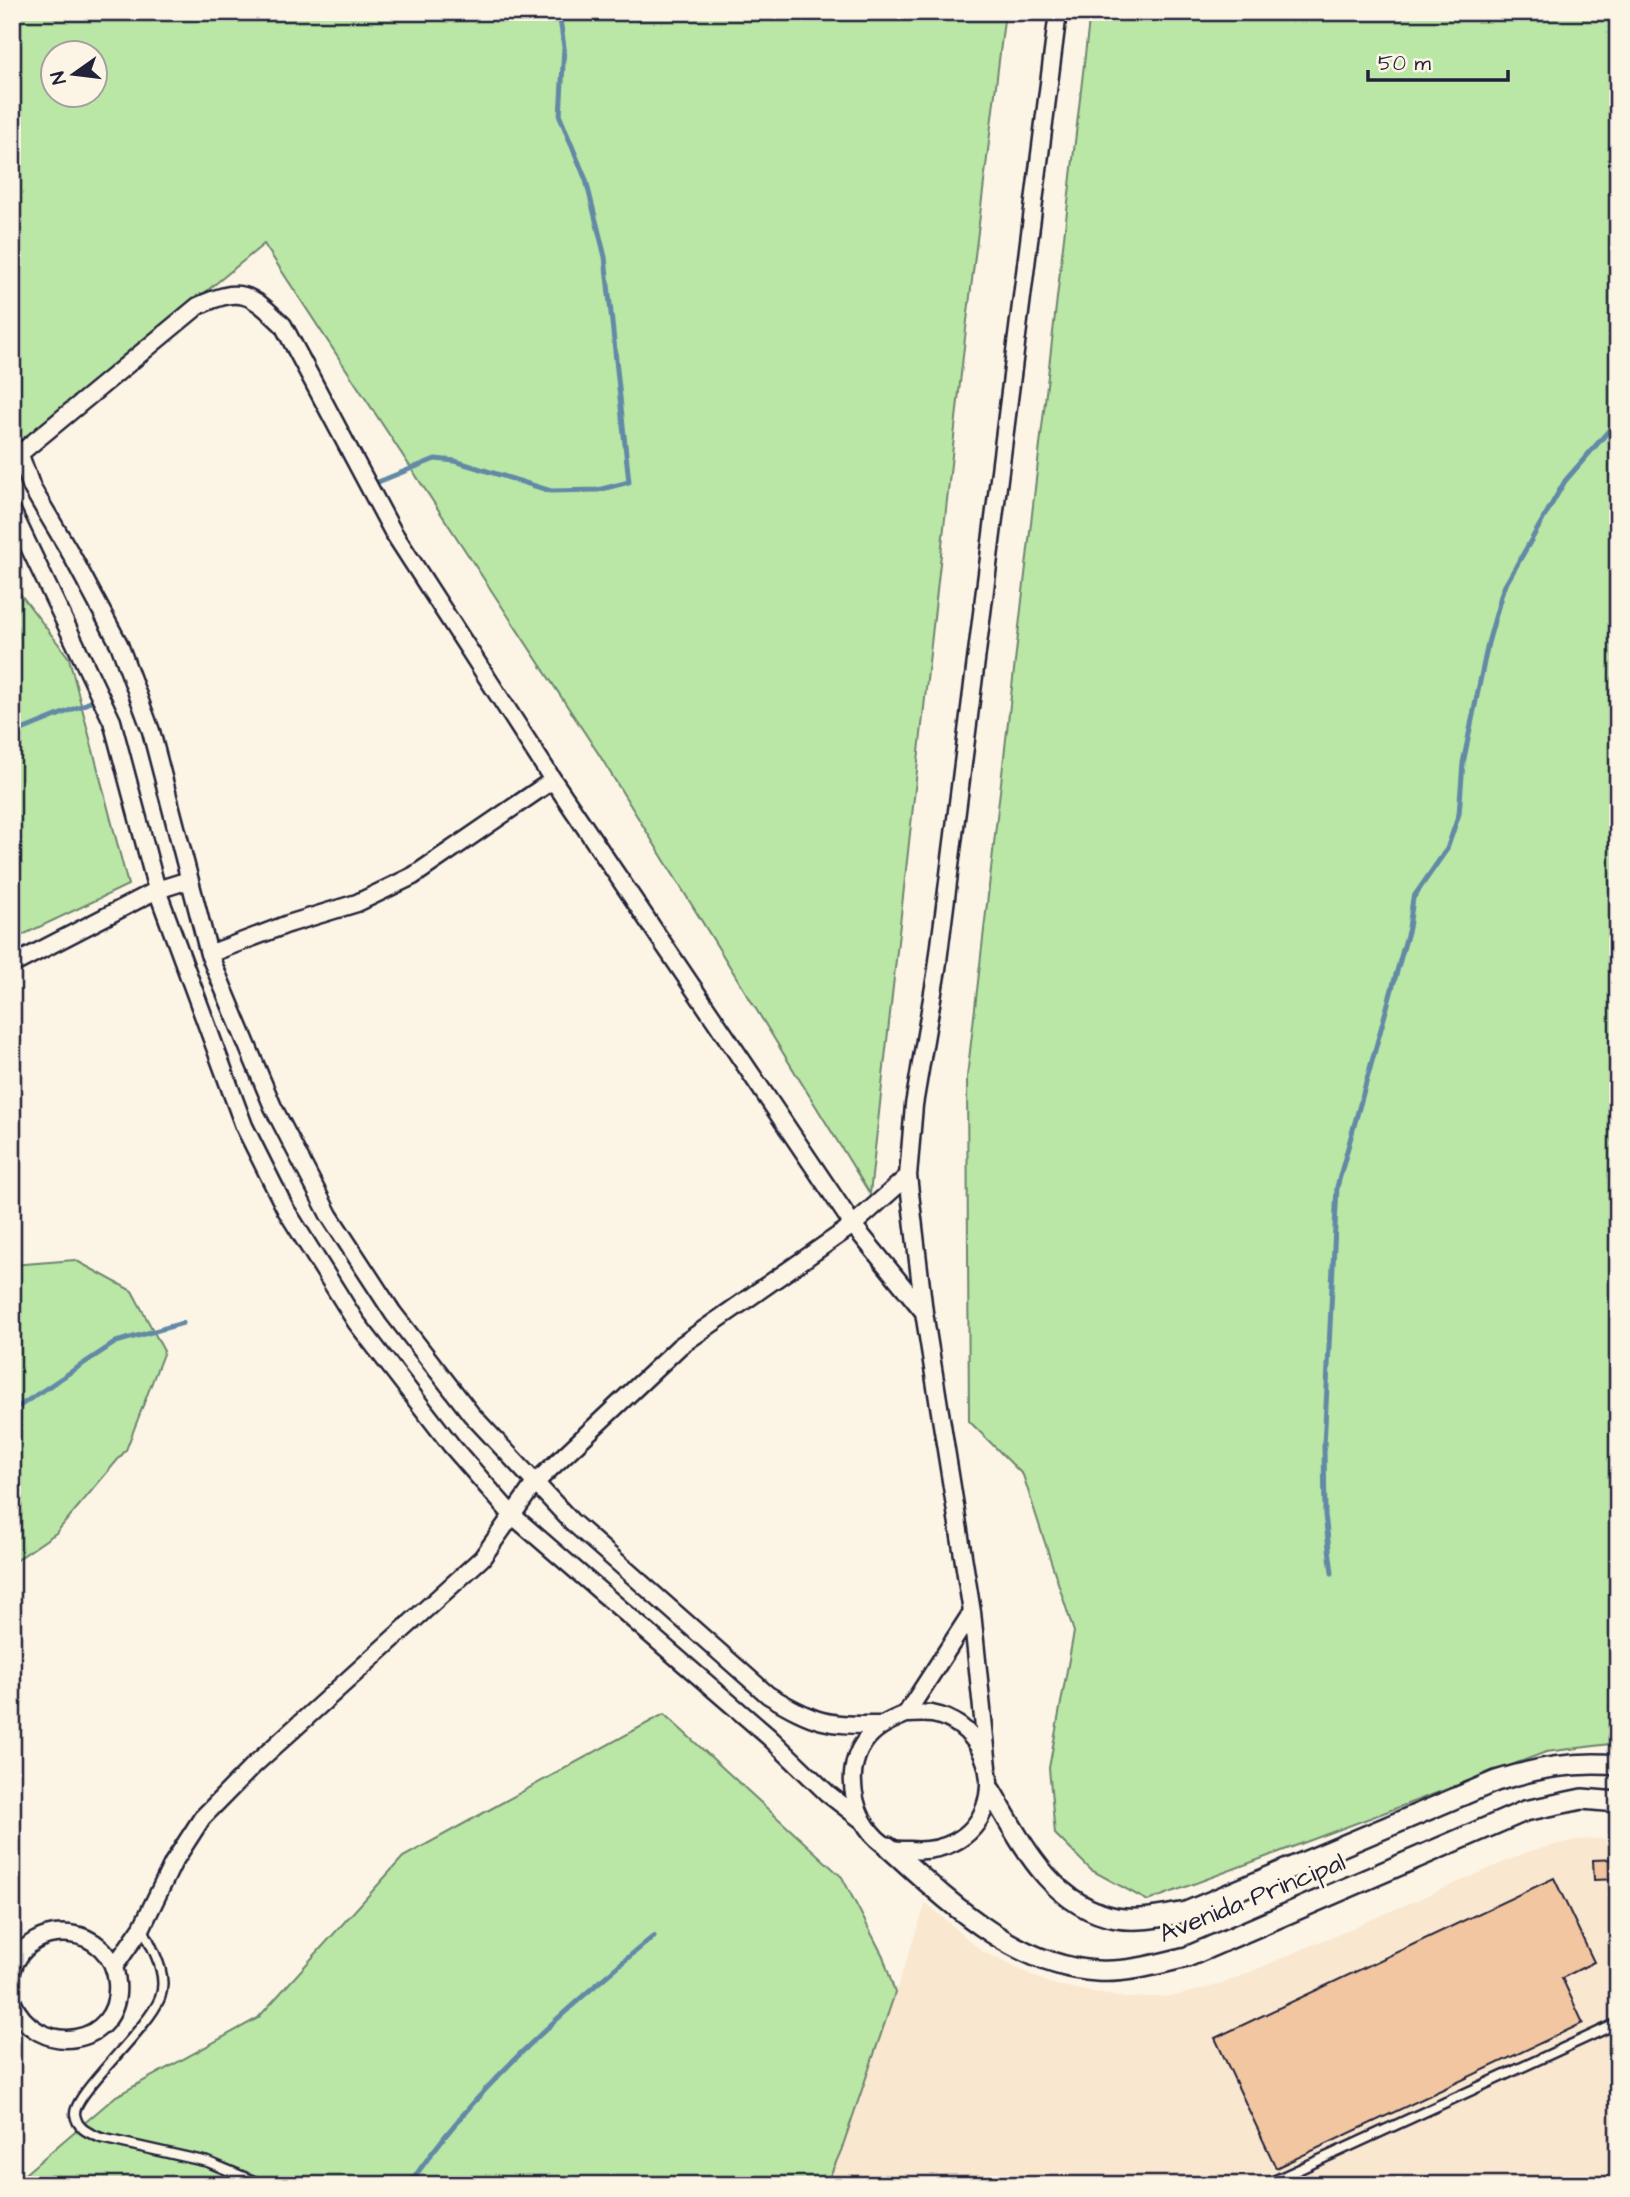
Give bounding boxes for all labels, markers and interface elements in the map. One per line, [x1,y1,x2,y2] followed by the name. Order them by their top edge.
[38,38,108,108] north arrow
[1368,38,1508,82] scale bar
[1378,49,1432,78] text: 50 m
[44,69,74,87] text: N
[1153,1844,1351,1952] street label: Avenida Principal

